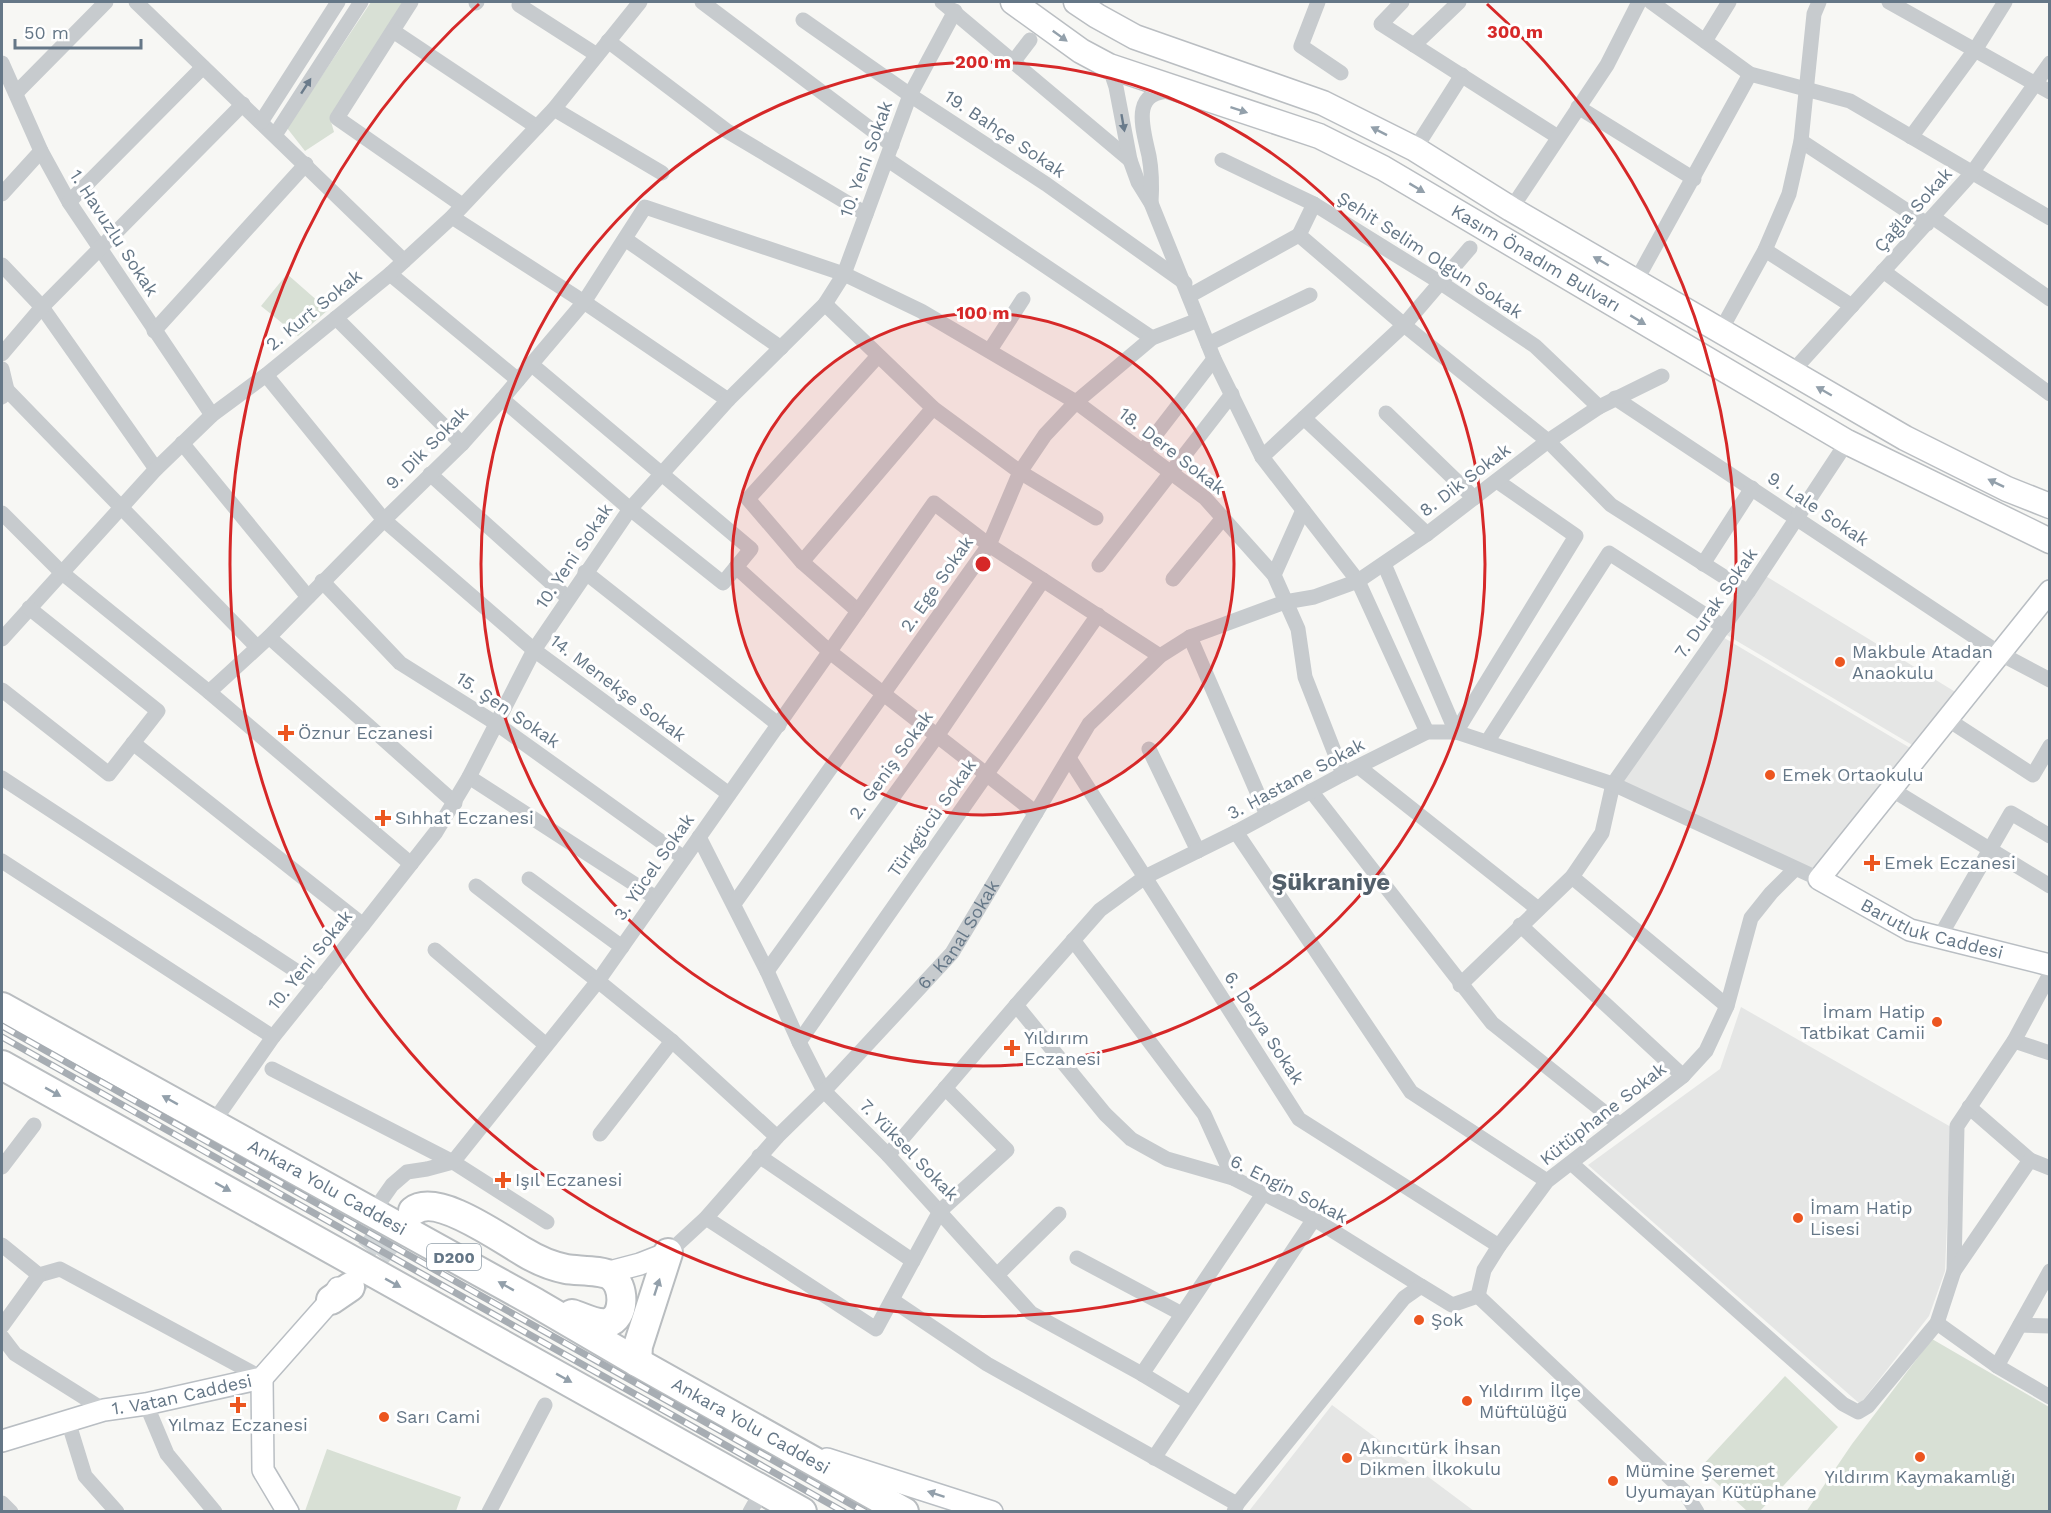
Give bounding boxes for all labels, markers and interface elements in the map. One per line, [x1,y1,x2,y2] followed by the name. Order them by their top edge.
[15,12,141,50] scale bar
[1487,21,1543,42] text: 300 m
[24,22,69,43] text: 50 m
[1051,30,1067,42] one-way arrow
[955,51,1011,72] text: 200 m
[301,77,312,94] one-way arrow
[941,85,1070,182] street label: 19. Bahçe Sokak
[835,98,896,220] street label: 10. Yeni Sokak
[1230,105,1248,115] one-way arrow
[1119,114,1128,133] one-way arrow
[1370,126,1387,136] one-way arrow
[1869,163,1956,256] street label: Çağla Sokak
[66,166,163,300] street label: 1. Havuzlu Sokak
[1409,183,1425,194] one-way arrow
[1334,187,1527,322] street label: Şehit Selim Olgun Sokak
[1448,200,1625,316] street label: Kasım Önadım Bulvarı
[1592,256,1609,266] one-way arrow
[262,265,366,355] street label: 2. Kurt Sokak
[956,302,1010,323] text: 100 m
[1630,315,1646,326] one-way arrow
[1815,386,1832,396] one-way arrow
[381,402,472,493] street label: 9. Dik Sokak
[1115,403,1230,499] street label: 18. Dere Sokak
[1415,439,1514,521] street label: 8. Dik Sokak
[1764,467,1873,550] street label: 9. Lale Sokak
[1987,479,2004,488] one-way arrow
[531,499,616,612] street label: 10. Yeni Sokak
[896,532,977,636] street label: 2. Ege Sokak
[1670,544,1761,662] street label: 7. Durak Sokak
[973,554,993,574] centre of rings
[546,630,690,746] street label: 14. Menekşe Sokak
[1852,641,1993,683] place label: Makbule Atadan Anaokulu
[1833,655,1847,669] marker: Makbule Atadan Anaokulu
[453,667,564,752] street label: 15. Şen Sokak
[844,706,937,823] street label: 2. Geniş Sokak
[298,722,433,743] place label: Öznur Eczanesi
[279,726,293,740] marker: Öznur Eczanesi
[1224,734,1368,824] street label: 3. Hastane Sokak
[883,755,980,881] street label: Türkgücü Sokak
[1782,764,1924,785] place label: Emek Ortaokulu
[1763,768,1777,782] marker: Emek Ortaokulu
[395,807,534,828] place label: Sıhhat Eczanesi
[609,809,698,924] street label: 3. Yücel Sokak
[376,811,390,825] marker: Sıhhat Eczanesi
[1884,852,2016,873] place label: Emek Eczanesi
[1865,856,1879,870] marker: Emek Eczanesi
[1272,868,1390,896] district label: Şükraniye
[913,876,1003,993] street label: 6. Kanal Sokak
[1857,894,2006,963] street label: Barutluk Caddesi
[263,906,356,1014] street label: 10. Yeni Sokak
[1220,967,1309,1088] street label: 6. Derya Sokak
[1800,1001,1925,1043] place label: İmam Hatip Tatbikat Camii
[1930,1015,1944,1029] marker: İmam Hatip Tatbikat Camii
[1024,1027,1101,1069] place label: Yıldırım Eczanesi
[1005,1041,1019,1055] marker: Yıldırım Eczanesi
[1535,1058,1670,1169] street label: Kütüphane Sokak
[45,1087,62,1097] one-way arrow
[161,1095,178,1105] one-way arrow
[856,1095,963,1205] street label: 7. Yüksel Sokak
[245,1135,411,1239] street label: Ankara Yolu Caddesi
[1227,1150,1351,1227] street label: 6. Engin Sokak
[515,1169,622,1190] place label: Işıl Eczanesi
[496,1173,510,1187] marker: Işıl Eczanesi
[215,1182,231,1193] one-way arrow
[1810,1197,1912,1239] place label: İmam Hatip Lisesi
[1791,1211,1805,1225] marker: İmam Hatip Lisesi
[427,1244,481,1270] road number: D200
[385,1277,402,1287] one-way arrow
[653,1278,662,1296] one-way arrow
[497,1281,514,1291] one-way arrow
[1431,1309,1464,1330] place label: Şok
[1412,1313,1426,1327] marker: Şok
[110,1370,254,1419] street label: 1. Vatan Caddesi
[555,1373,572,1383] one-way arrow
[668,1373,834,1478] street label: Ankara Yolu Caddesi
[1479,1380,1581,1422] place label: Yıldırım İlçe Müftülüğü
[1460,1394,1474,1408] marker: Yıldırım İlçe Müftülüğü
[231,1398,245,1412] marker: Yılmaz Eczanesi
[396,1406,480,1427] place label: Sarı Cami
[377,1410,391,1424] marker: Sarı Cami
[168,1414,308,1435] place label: Yılmaz Eczanesi
[1359,1437,1501,1479] place label: Akıncıtürk İhsan Dikmen İlkokulu
[1913,1450,1927,1464] marker: Yıldırım Kaymakamlığı
[1340,1451,1354,1465] marker: Akıncıtürk İhsan Dikmen İlkokulu
[1625,1460,1817,1502] place label: Mümine Şeremet Uyumayan Kütüphane
[1825,1466,2015,1487] place label: Yıldırım Kaymakamlığı
[1606,1474,1620,1488] marker: Mümine Şeremet Uyumayan Kütüphane
[927,1489,945,1498] one-way arrow

